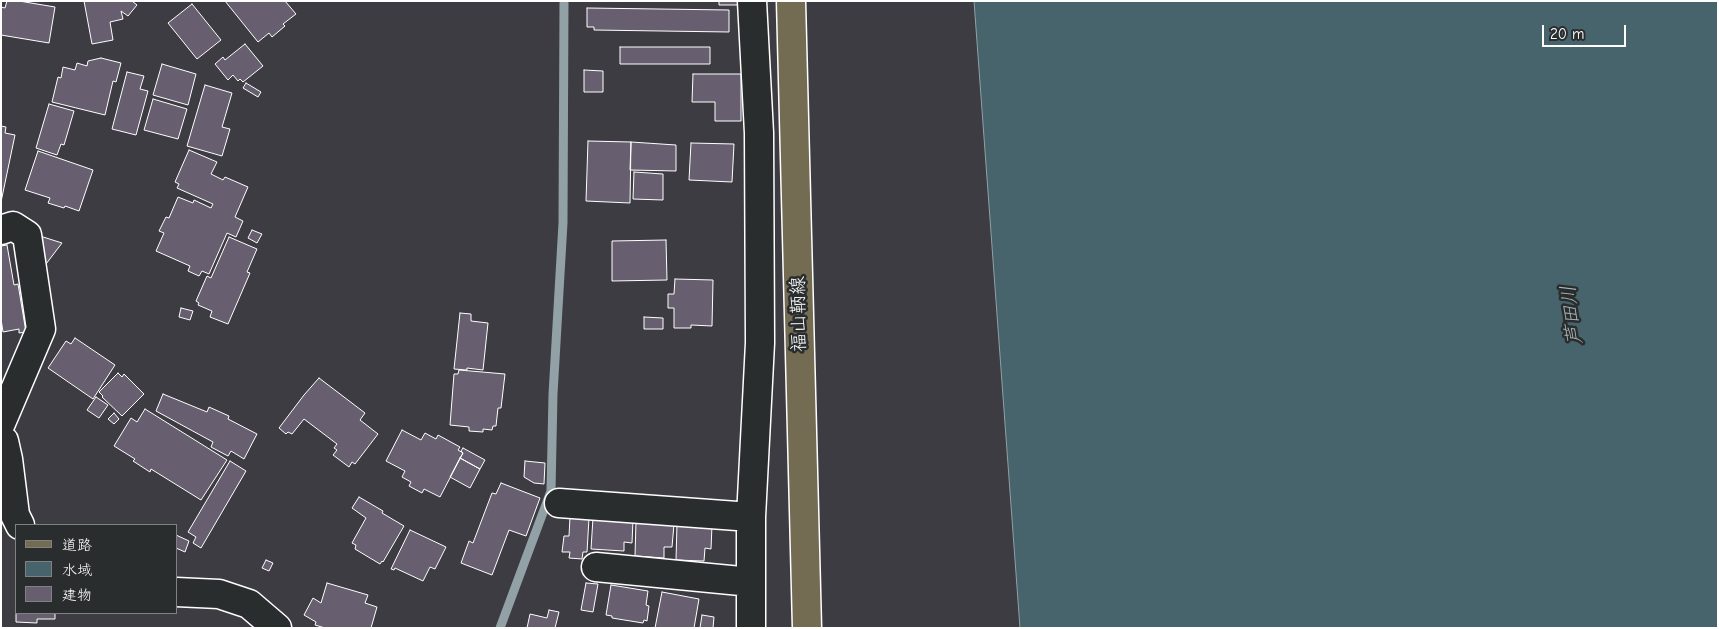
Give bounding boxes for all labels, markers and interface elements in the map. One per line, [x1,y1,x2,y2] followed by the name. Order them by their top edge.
[1544,15,1628,47] scale bar
[1550,25,1584,43] text: 20 m
[787,276,811,352] street label: 福山鞆線
[1556,284,1588,346] water label: 芦田川
[15,524,178,614] legend
[62,536,92,554] text: 道路
[62,561,92,579] text: 水域
[62,586,92,604] text: 建物

